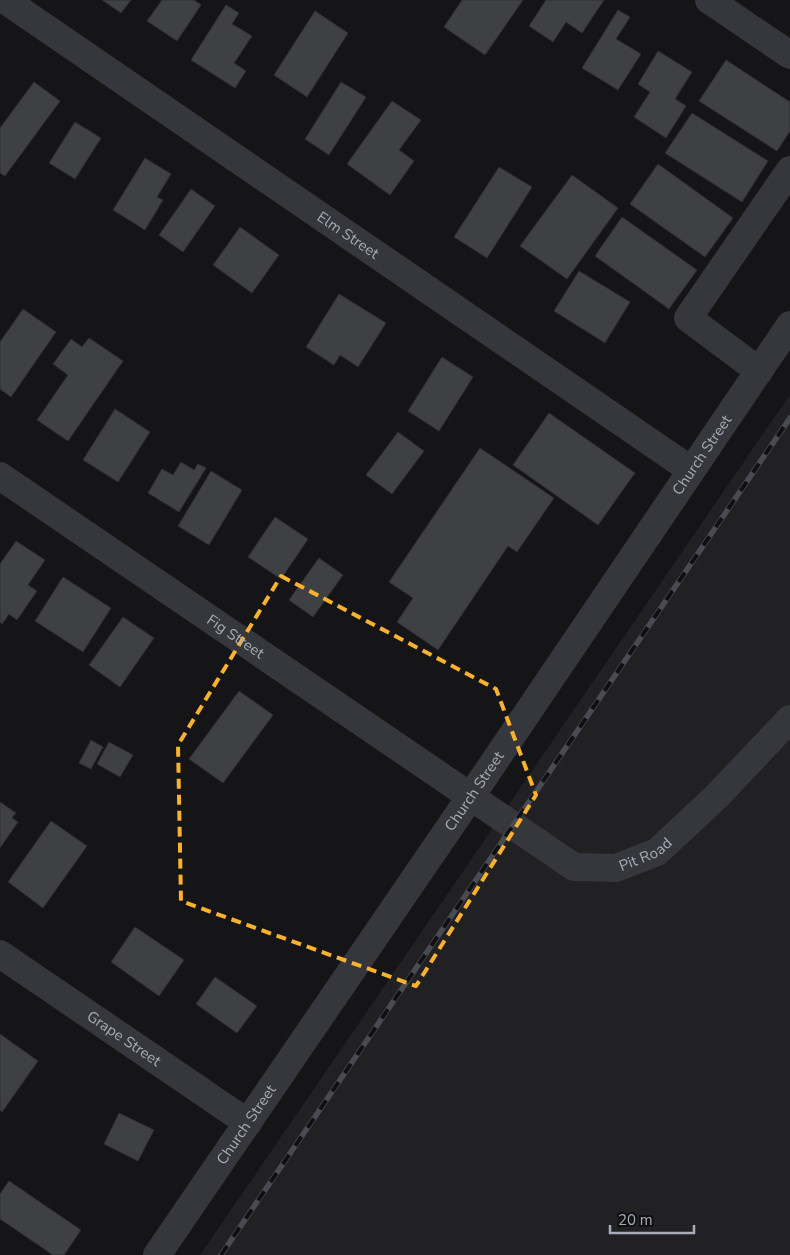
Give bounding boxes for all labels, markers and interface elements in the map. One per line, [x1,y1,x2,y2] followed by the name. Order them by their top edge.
[313,207,384,264] street label: Elm Street
[668,410,737,499] street label: Church Street
[203,610,269,664] street label: Fig Street
[440,747,509,835] street label: Church Street
[616,833,676,876] street label: Pit Road
[83,1006,166,1071] street label: Grape Street
[212,1080,281,1168] street label: Church Street
[610,1202,694,1234] scale bar
[618,1210,653,1230] text: 20 m

